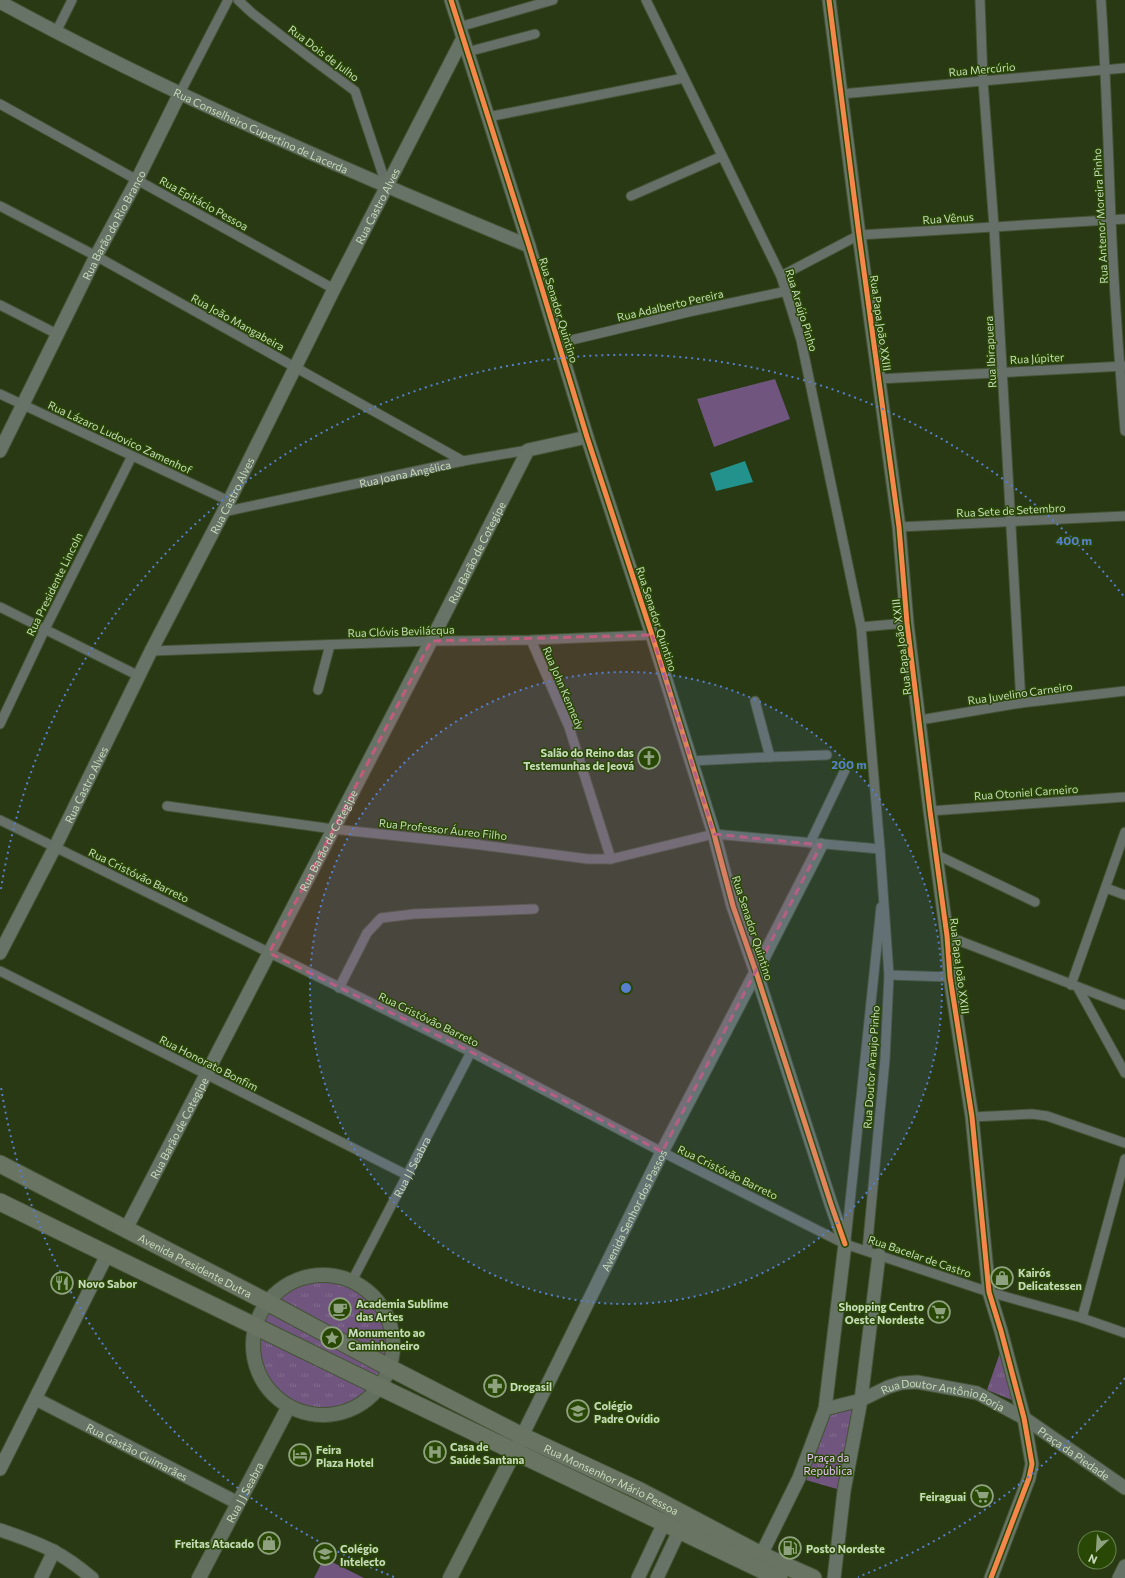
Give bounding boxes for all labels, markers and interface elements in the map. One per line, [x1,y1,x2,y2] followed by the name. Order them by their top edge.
[285,22,362,85] street label: Rua Dois de Julho
[948,60,1016,78] street label: Rua Mercúrio
[172,85,350,175] street label: Rua Conselheiro Cupertino de Lacerda
[1090,147,1110,284] street label: Rua Antenor Moreira Pinho
[352,165,402,246] street label: Rua Castro Alves
[79,167,148,282] street label: Rua Barão do Rio Branco
[157,173,251,233] street label: Rua Epitácio Pessoa
[922,210,974,226] street label: Rua Vênus
[537,256,581,365] street label: Rua Senador Quintino
[783,267,821,353] street label: Rua Araújo Pinho
[867,274,894,372] street label: Rua Papa João XXIII
[616,286,724,324] street label: Rua Adalberto Pereira
[189,291,287,354] street label: Rua João Mangabeira
[982,316,998,388] street label: Rua Ibirapuera
[1009,350,1065,367] street label: Rua Júpiter
[46,398,195,476] street label: Rua Lázaro Ludovico Zamenhof
[207,455,256,536] street label: Rua Castro Alves
[358,457,452,489] street label: Rua Joana Angélica
[445,499,507,605] street label: Rua Barão de Cotegipe
[956,501,1066,519] street label: Rua Sete de Setembro
[23,530,85,638] street label: Rua Presidente Lincoln
[1056,533,1092,547] text: 400 m
[634,565,680,673] street label: Rua Senador Quintino
[889,598,914,696] street label: Rua Papa João XXIII
[347,623,455,639] street label: Rua Clóvis Bevilácqua
[540,644,588,732] street label: Rua John Kennedy
[967,679,1074,708] street label: Rua Juvelino Carneiro
[61,744,110,825] street label: Rua Castro Alves
[636,745,662,771] church icon: Salão do Reino das Testemunhas de Jeová
[523,746,634,773] place label: Salão do Reino das Testemunhas de Jeová
[831,757,867,771] text: 200 m
[973,782,1079,802] street label: Rua Otoniel Carneiro
[296,787,359,893] street label: Rua Barão de Cotegipe
[378,815,508,842] street label: Rua Professor Áureo Filho
[87,845,192,905] street label: Rua Cristóvão Barreto
[730,874,776,982] street label: Rua Senador Quintino
[947,917,972,1015] street label: Rua Papa João XXIII
[619,981,633,995] centre of rings
[377,989,482,1049] street label: Rua Cristóvão Barreto
[860,1004,882,1129] street label: Rua Doutor Araujo Pinho
[158,1032,260,1094] street label: Rua Honorato Bonfim
[147,1075,210,1181] street label: Rua Barão de Cotegipe
[390,1134,433,1199] street label: Rua J J Seabra
[676,1142,781,1202] street label: Rua Cristóvão Barreto
[598,1147,669,1273] street label: Avenida Senhor dos Passos
[136,1230,255,1300] street label: Avenida Presidente Dutra
[867,1232,974,1280] street label: Rua Bacelar de Castro
[989,1265,1015,1291] shop icon: Kairós Delicatessen
[1018,1266,1082,1292] place label: Kairós Delicatessen
[49,1270,75,1296] restaurant icon: Novo Sabor
[78,1277,137,1290] place label: Novo Sabor
[327,1296,353,1322] cafe icon: Academia Sublime das Artes
[356,1297,449,1323] place label: Academia Sublime das Artes
[926,1299,952,1325] supermarket icon: Shopping Centro Oeste Nordeste
[839,1300,924,1326] place label: Shopping Centro Oeste Nordeste
[319,1325,345,1351] place icon: Monumento ao Caminhoneiro
[348,1326,426,1352] place label: Monumento ao Caminhoneiro
[482,1373,508,1399] pharmacy icon: Drogasil
[878,1375,1007,1413] street label: Rua Doutor Antônio Borja
[510,1380,552,1393] place label: Drogasil
[565,1398,591,1424] school or university icon: Colégio Padre Ovídio
[594,1399,660,1425] place label: Colégio Padre Ovídio
[84,1420,190,1483] street label: Rua Gastão Guimarães
[1036,1423,1113,1482] street label: Praça da Piedade
[422,1439,448,1465] hospital icon: Casa de Saúde Santana
[450,1440,525,1466] place label: Casa de Saúde Santana
[542,1441,681,1517] street label: Rua Monsenhor Mário Pessoa
[287,1442,313,1468] hotel icon: Feira Plaza Hotel
[316,1443,374,1469] place label: Feira Plaza Hotel
[804,1451,852,1477] park label: Praça da República
[223,1460,265,1525] street label: Rua J J Seabra
[969,1483,995,1509] supermarket icon: Feiraguai
[920,1490,966,1503] place label: Feiraguai
[256,1530,282,1556] shop icon: Freitas Atacado
[1077,1530,1117,1570] north arrow
[777,1535,803,1561] fuel station icon: Posto Nordeste
[175,1537,254,1550] place label: Freitas Atacado
[312,1541,338,1567] school or university icon: Colégio Intelecto
[340,1542,386,1568] place label: Colégio Intelecto
[806,1542,885,1555] place label: Posto Nordeste
[1086,1552,1099,1567] text: N

